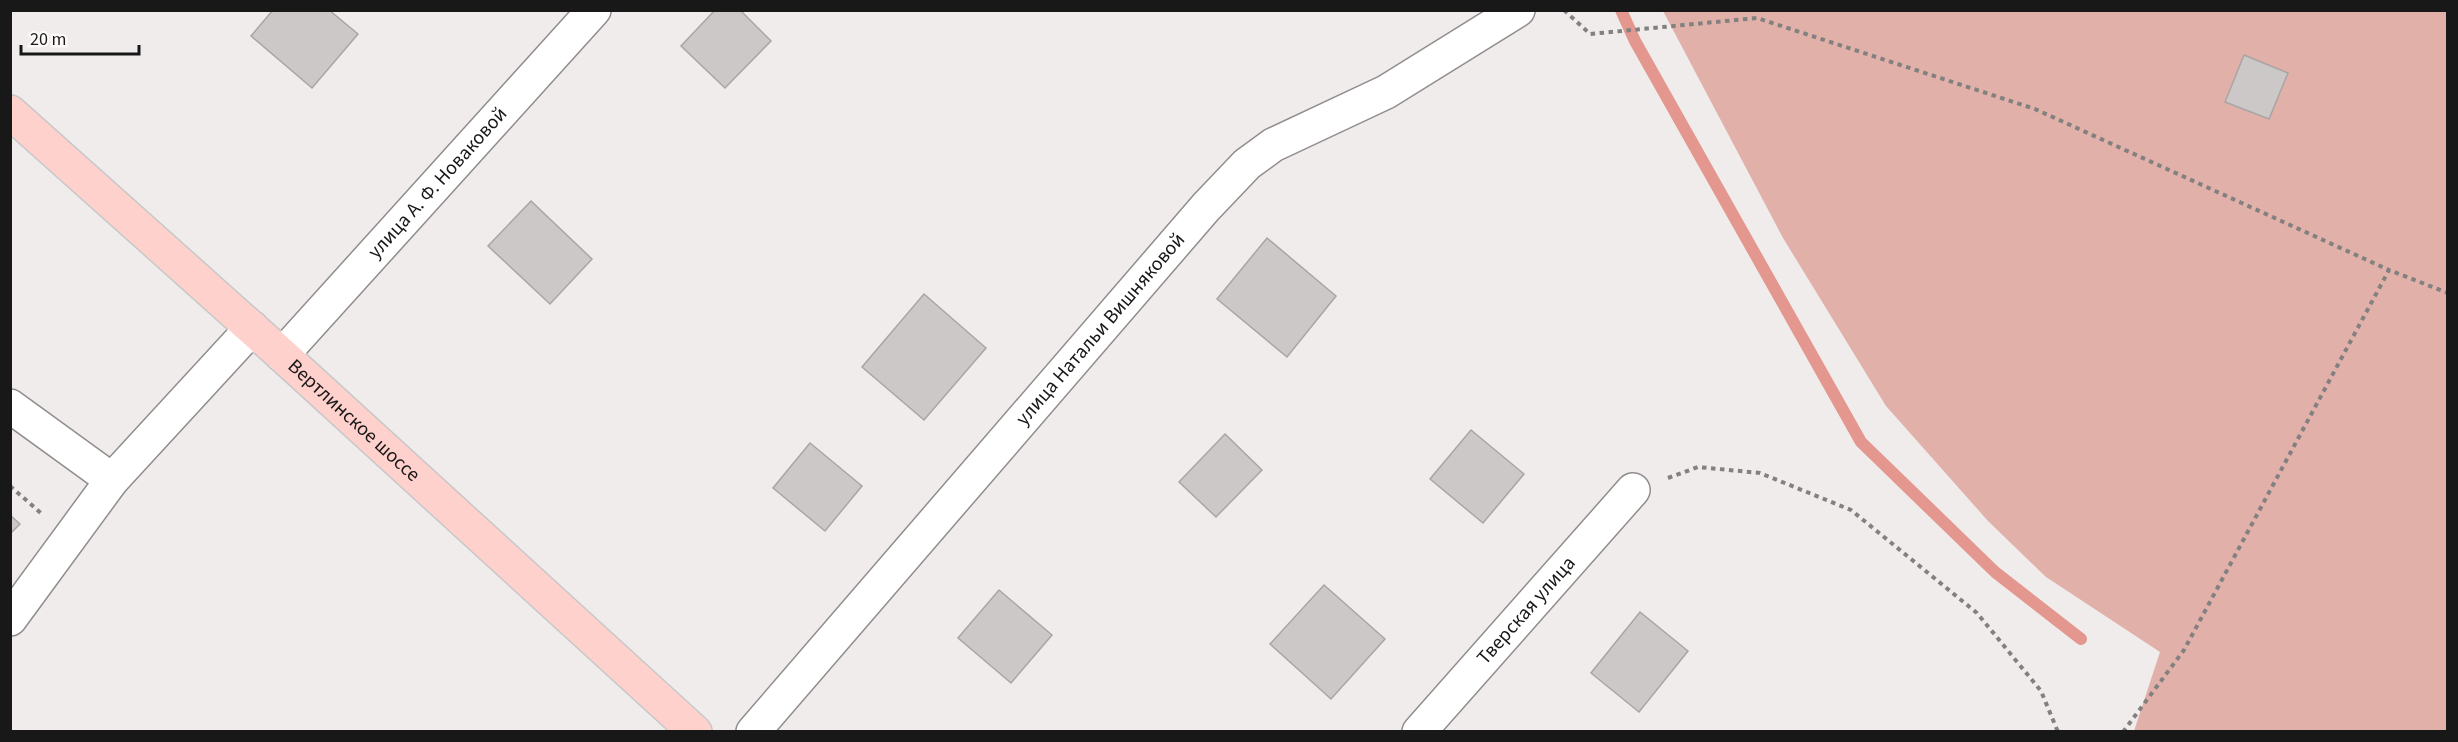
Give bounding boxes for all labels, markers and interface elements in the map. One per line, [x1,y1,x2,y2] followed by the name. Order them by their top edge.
[21,18,140,56] scale bar
[30,27,66,52] text: 20 m
[362,101,514,265] street label: улица А. Ф. Новаковой
[1009,227,1192,432] street label: улица Натальи Вишняковой
[281,353,426,488] street label: Вертлинское шоссе
[1471,550,1582,671] street label: Тверская улица

